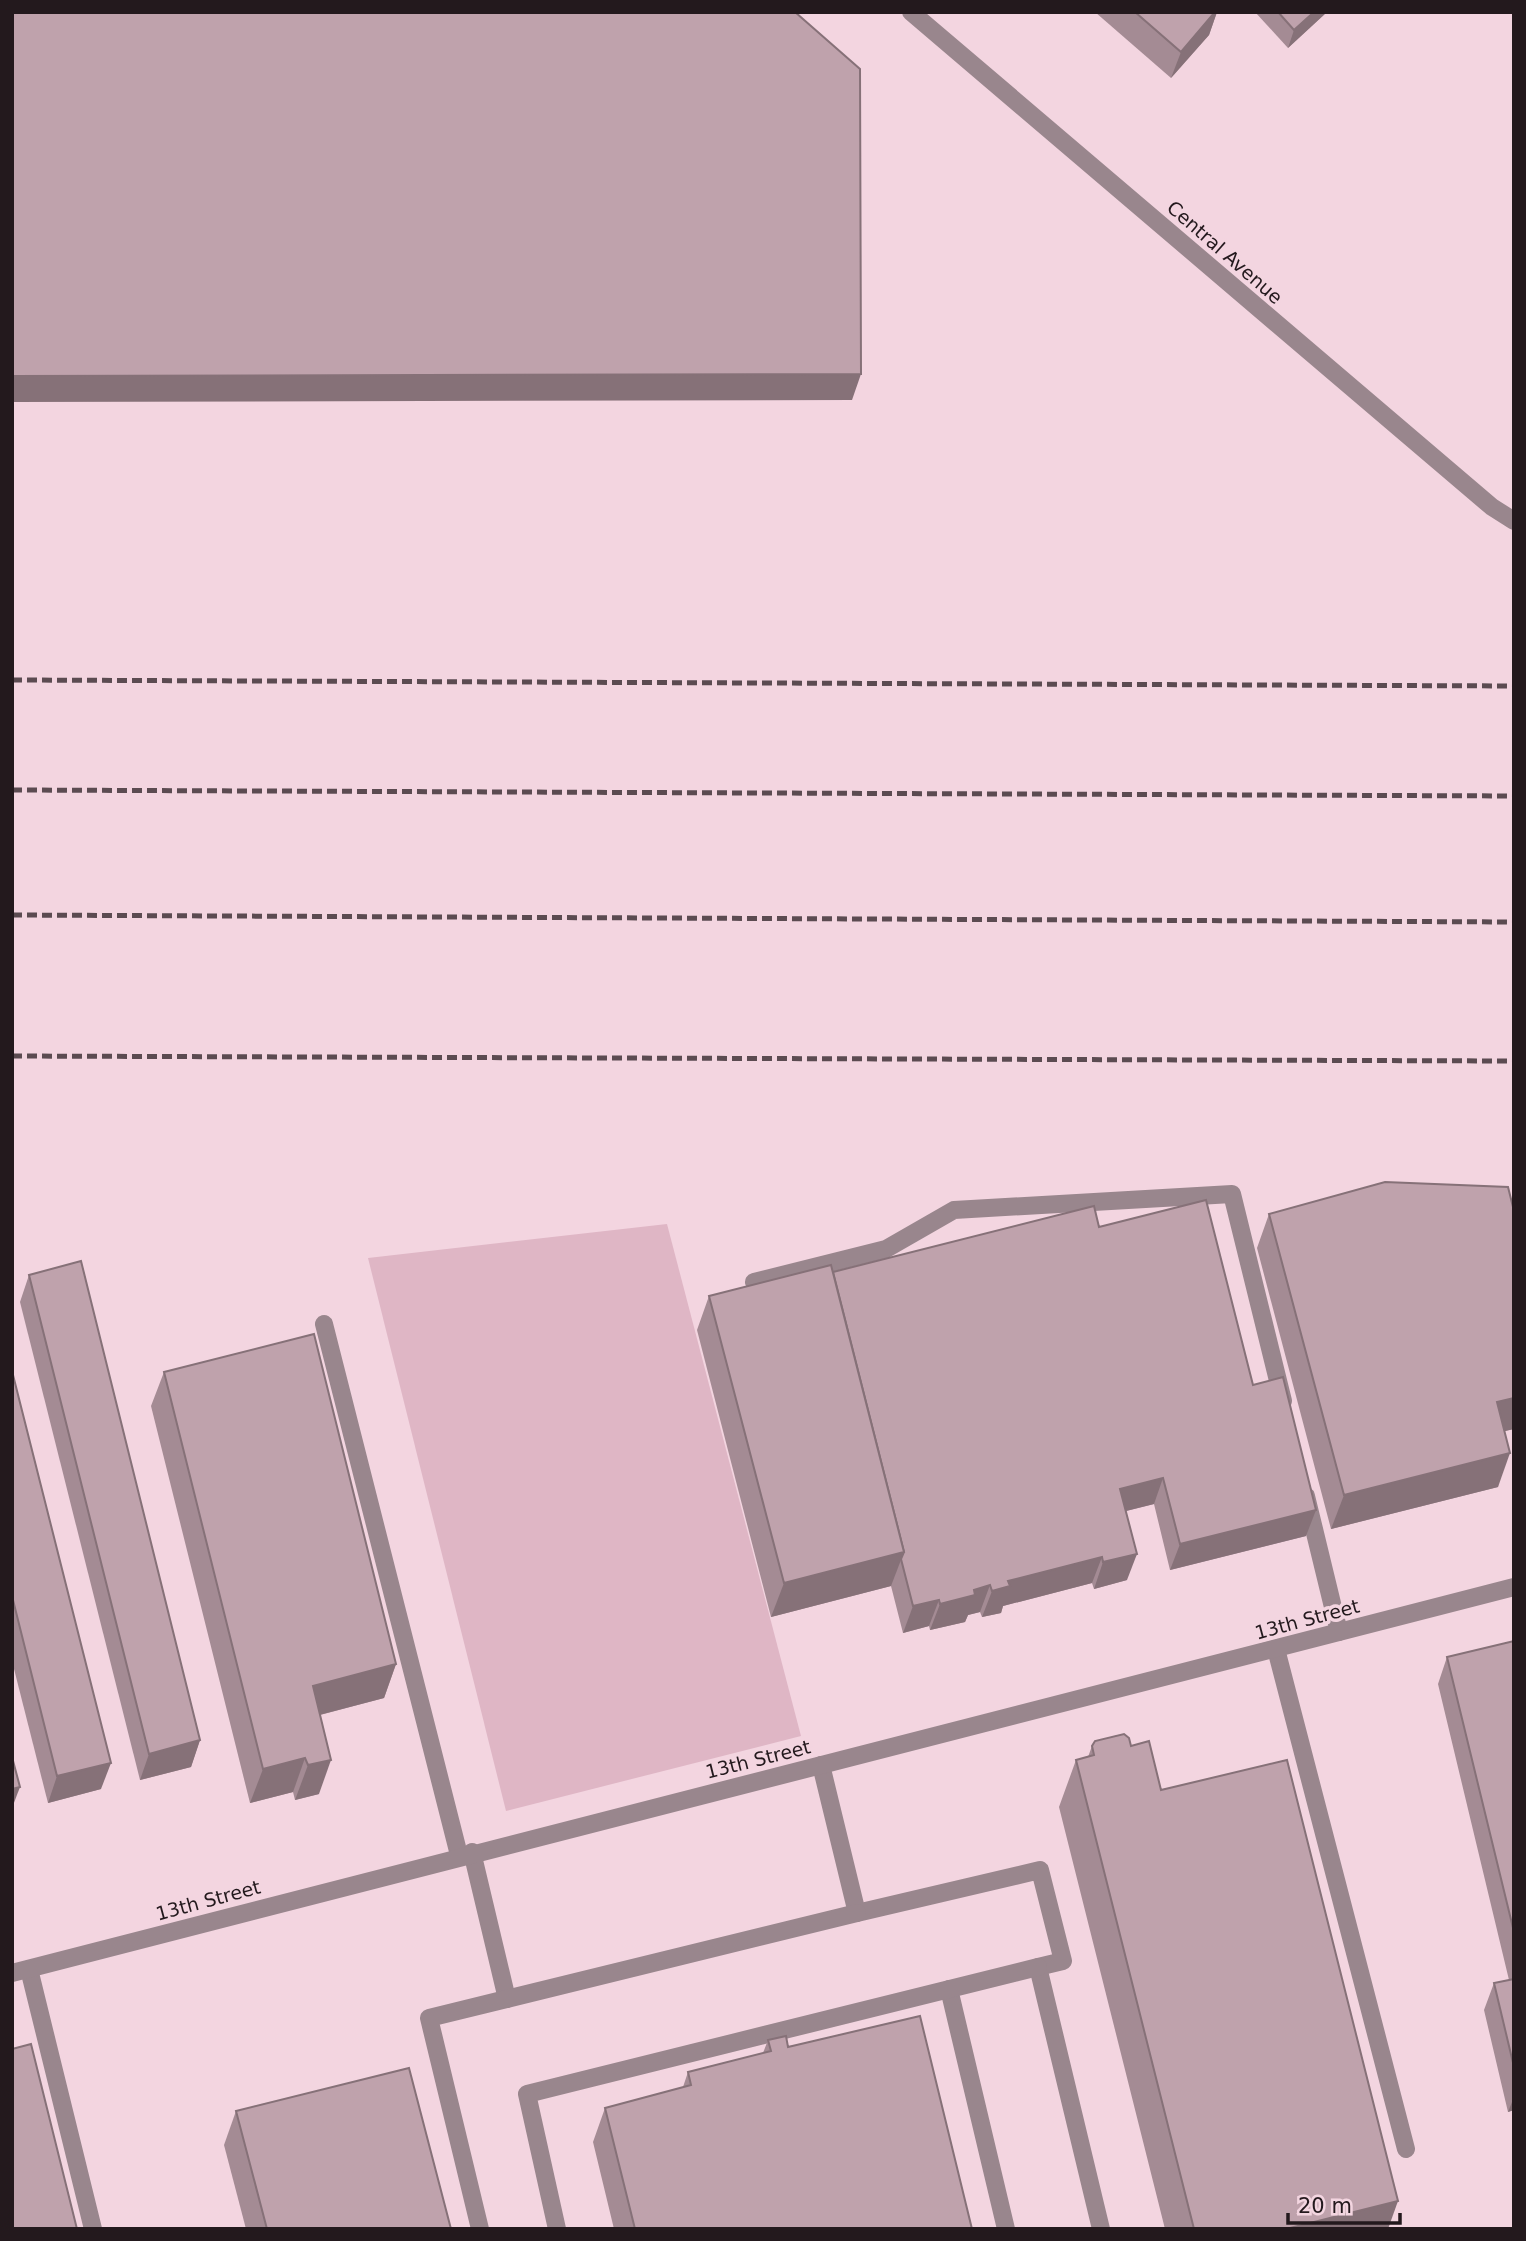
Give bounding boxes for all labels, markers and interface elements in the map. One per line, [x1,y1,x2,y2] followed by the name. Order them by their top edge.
[1163,196,1287,308] street label: Central Avenue
[1252,1594,1362,1644] street label: 13th Street
[703,1735,813,1783] street label: 13th Street
[153,1875,263,1925] street label: 13th Street
[1288,2182,1400,2226] scale bar
[1298,2194,1352,2218] text: 20 m

